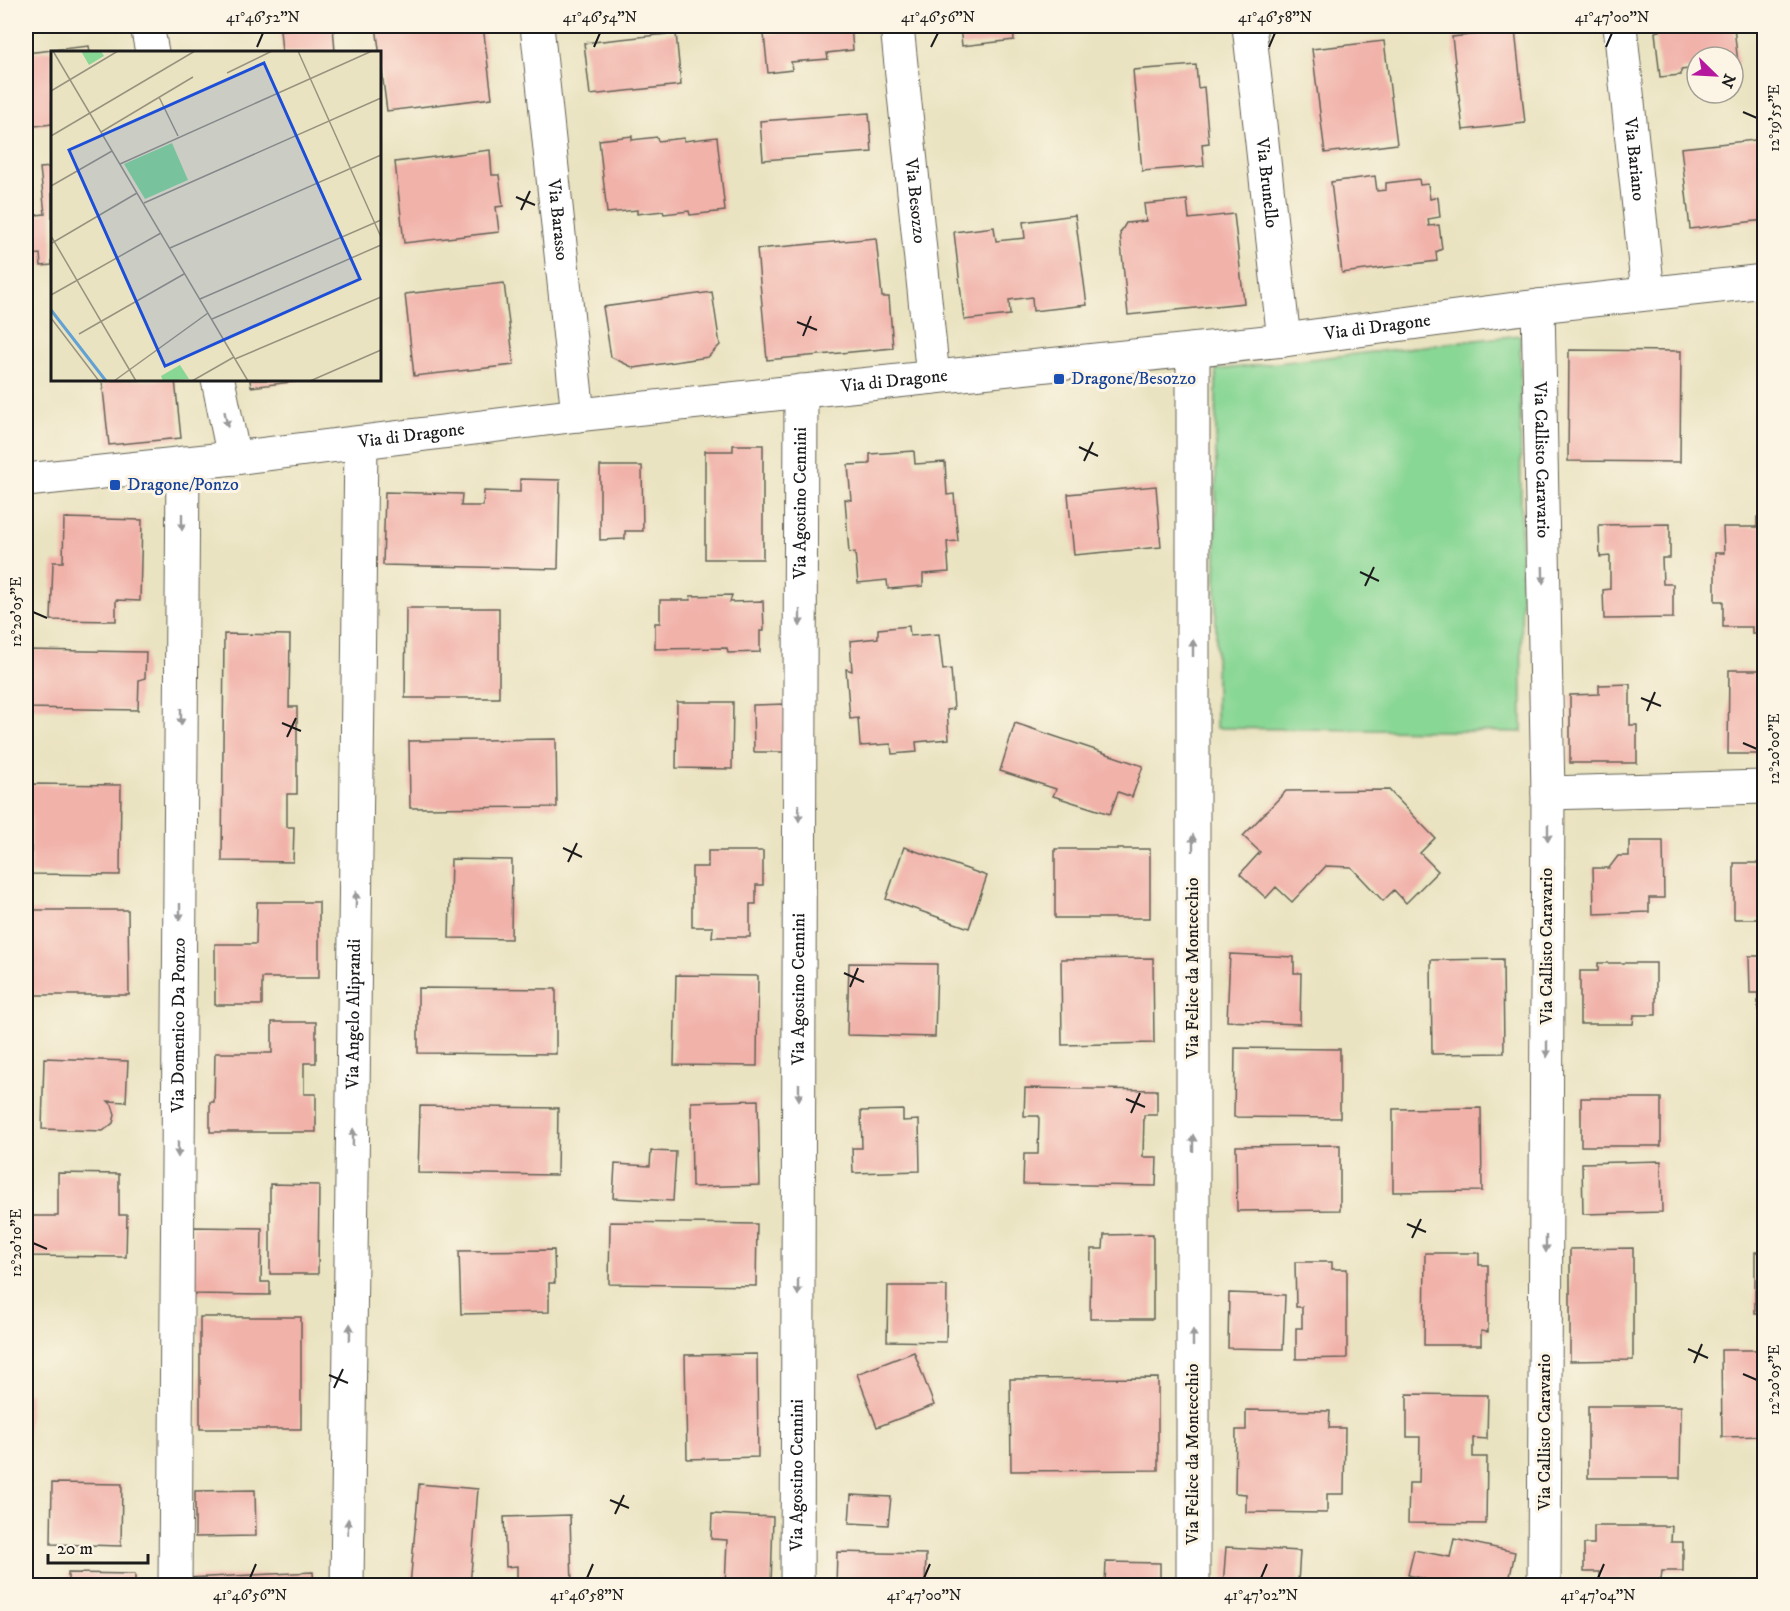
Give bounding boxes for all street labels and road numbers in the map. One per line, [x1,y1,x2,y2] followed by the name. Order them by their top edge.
[1619,116,1649,202] street label: Via Bariano
[1250,136,1282,229] street label: Via Brunello
[900,156,930,245] street label: Via Besozzo
[542,177,573,262] street label: Via Barasso
[1322,309,1432,346] street label: Via di Dragone
[839,365,949,398] street label: Via di Dragone
[1529,380,1554,539] street label: Via Callisto Caravario
[356,418,466,453] street label: Via di Dragone
[789,427,812,580] street label: Via Agostino Cennini
[1536,868,1558,1025] street label: Via Callisto Caravario
[1182,877,1204,1059] street label: Via Felice da Montecchio
[788,913,810,1066] street label: Via Agostino Cennini
[167,937,191,1113] street label: Via Domenico Da Ponzo
[342,939,366,1090] street label: Via Angelo Aliprandi
[1534,1354,1556,1511] street label: Via Callisto Caravario
[1182,1363,1204,1545] street label: Via Felice da Montecchio
[786,1399,809,1552] street label: Via Agostino Cennini

